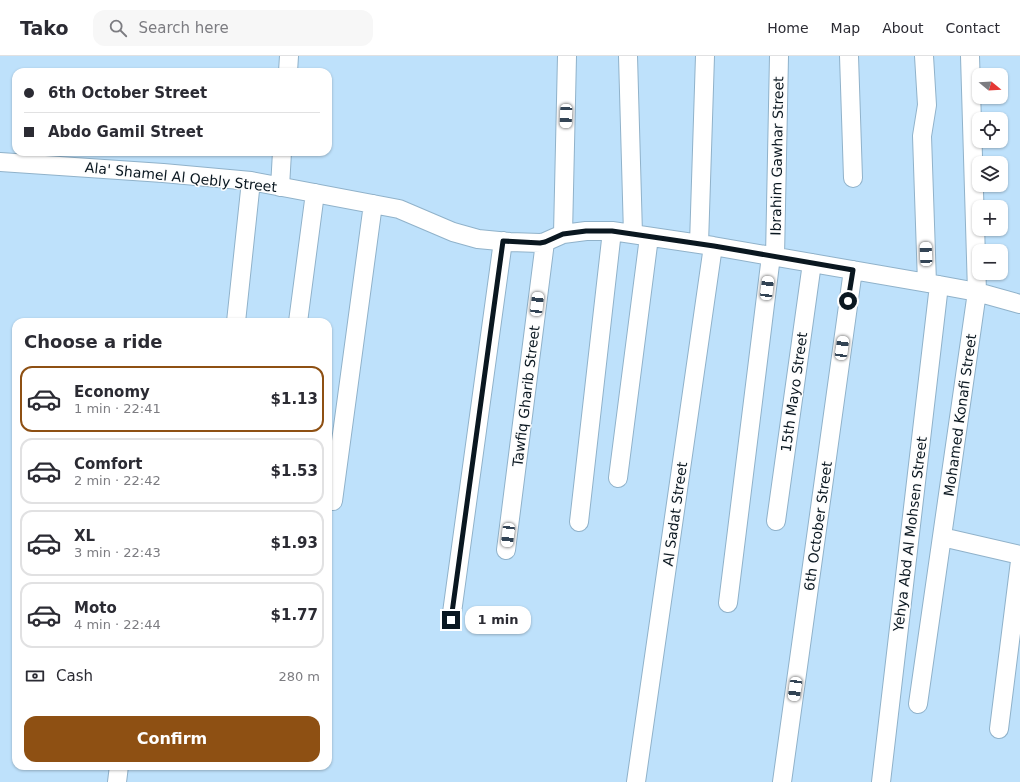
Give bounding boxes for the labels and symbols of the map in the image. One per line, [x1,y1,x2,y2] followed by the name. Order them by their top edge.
[972,68,1008,104] north arrow
[768,76,786,236] street label: Ibrahim Gawhar Street
[560,104,572,128] car
[84,159,278,195] street label: Ala' Shamel Al Qebly Street
[920,242,932,266] car
[760,275,774,301] car
[530,291,544,317] car
[839,292,857,310] route start
[509,324,543,469] street label: Tawfiq Gharib Street
[778,330,810,453] street label: 15th Mayo Street
[941,332,979,497] street label: Mohamed Konafi Street
[834,335,850,361] car
[890,435,930,633] street label: Yehya Abd Al Mohsen Street
[660,460,690,567] street label: Al Sadat Street
[801,460,835,592] street label: 6th October Street
[501,522,515,548] car
[465,606,531,634] callout: 1 min
[442,611,460,629] route end
[787,676,803,702] car

